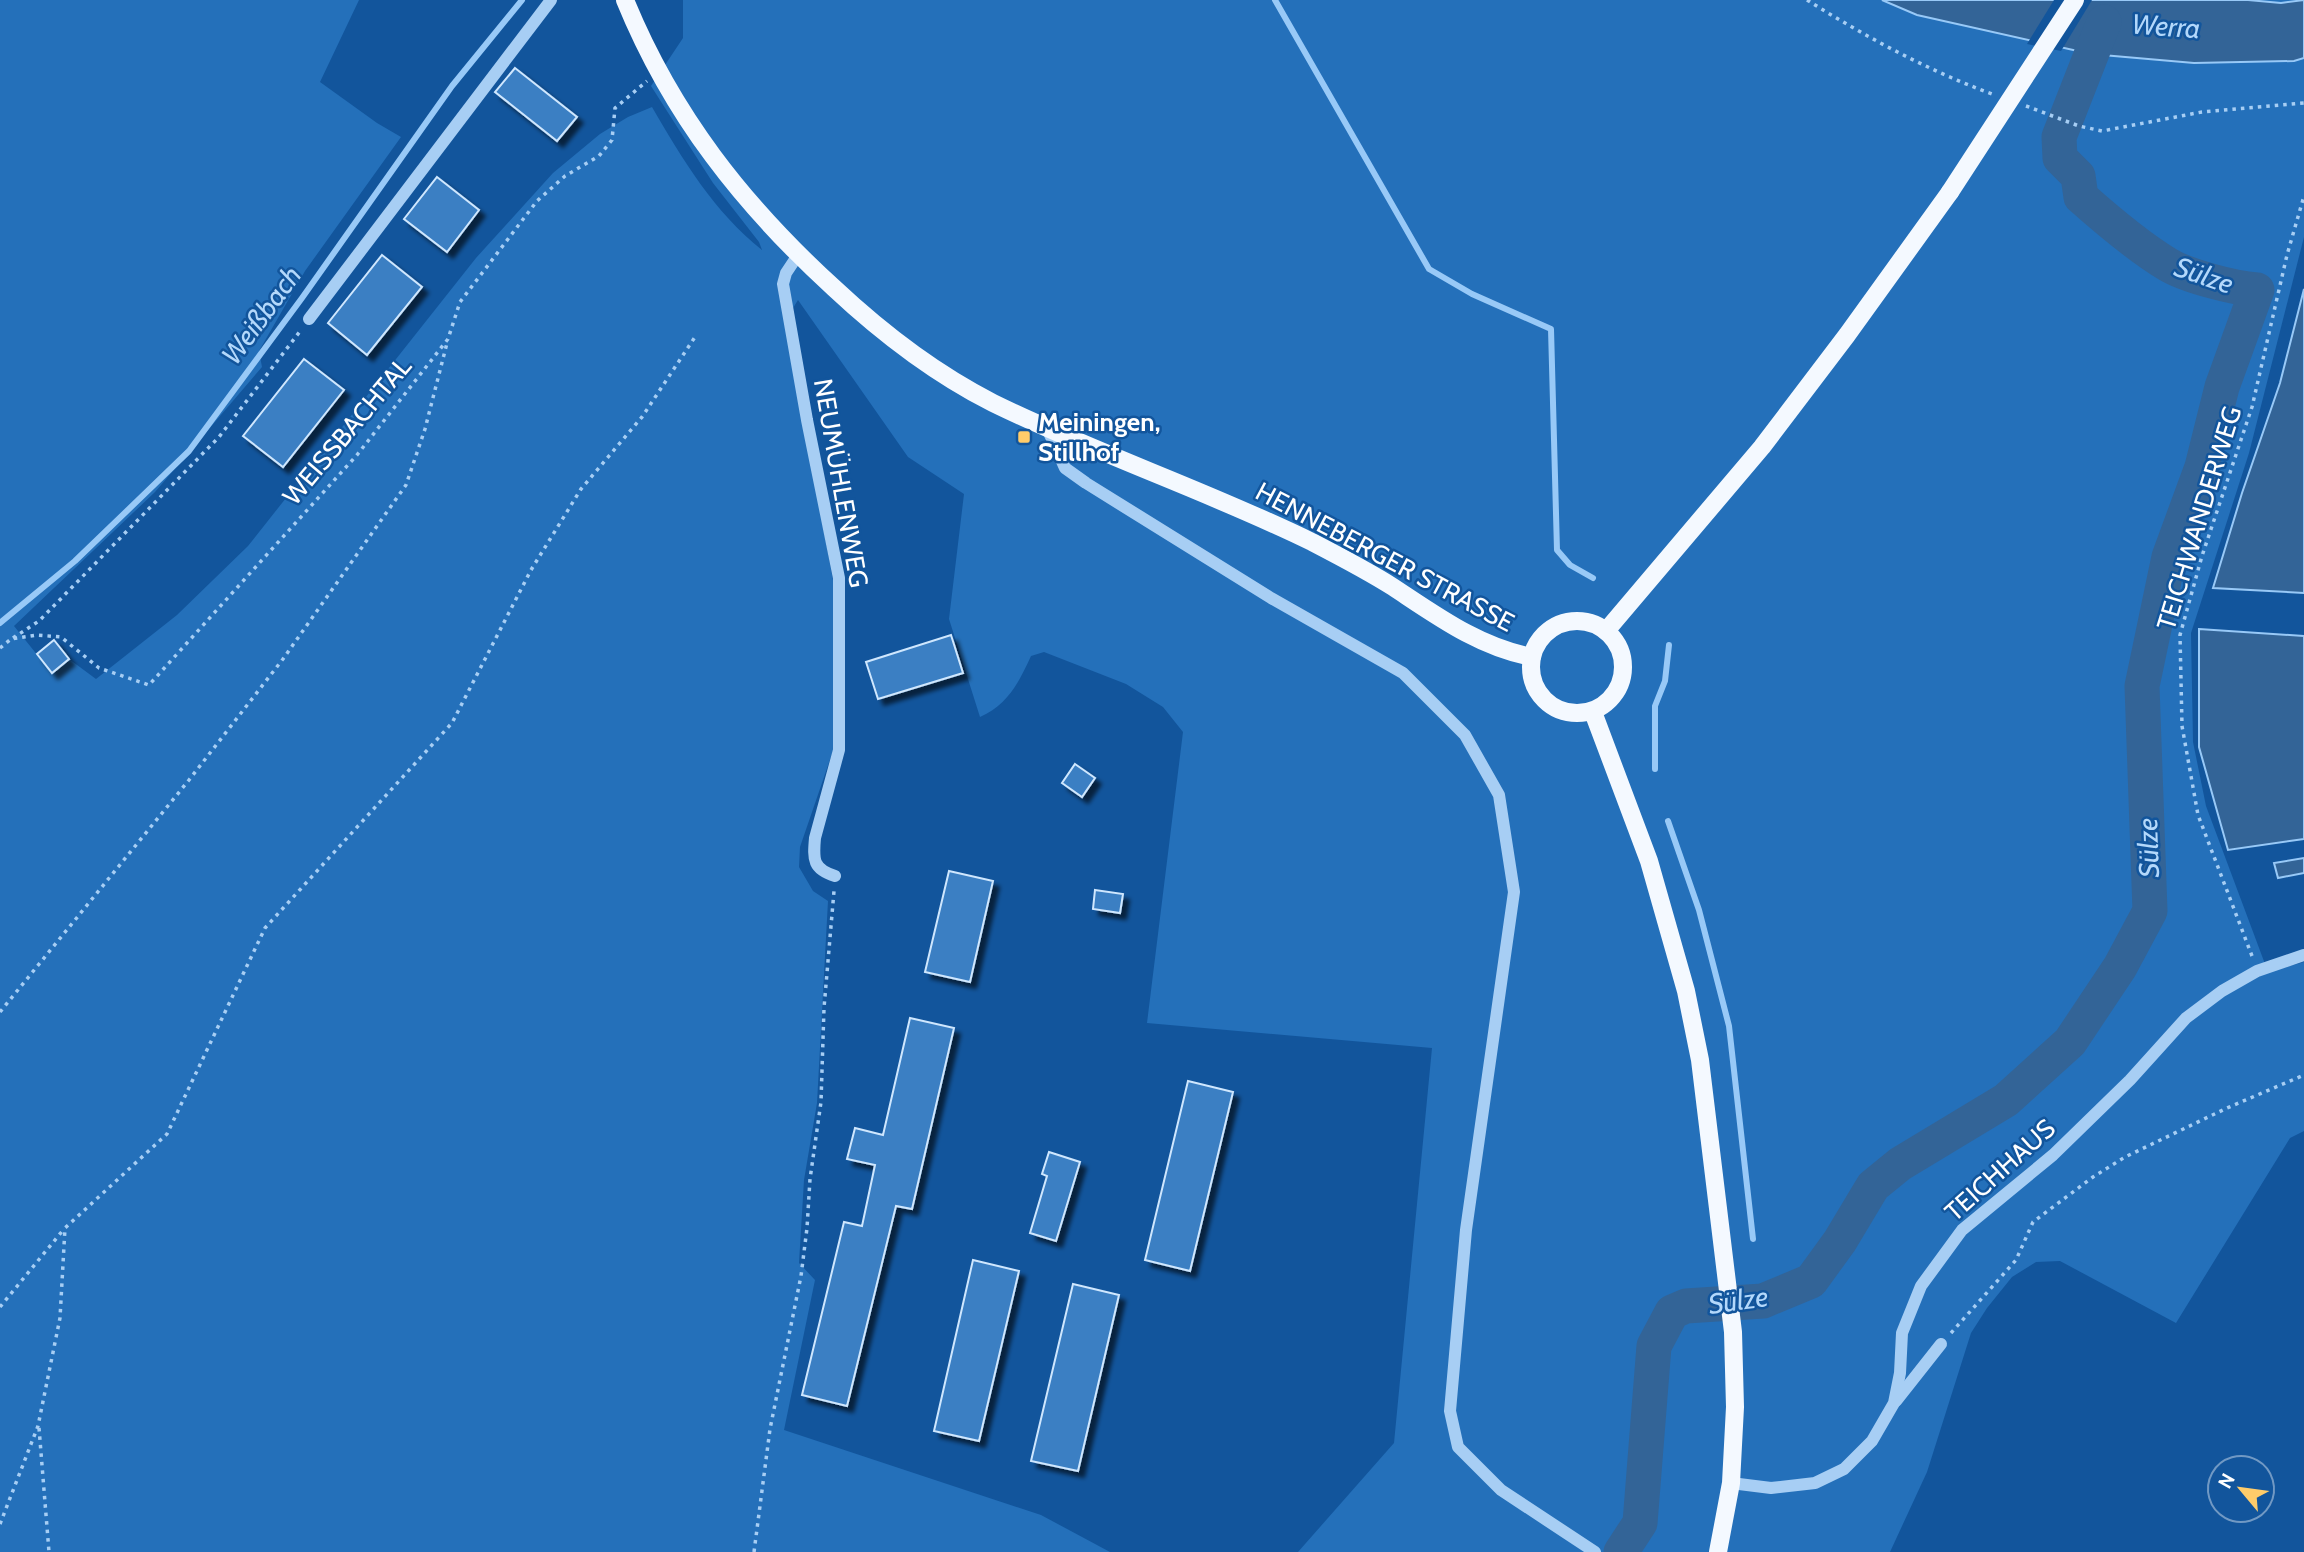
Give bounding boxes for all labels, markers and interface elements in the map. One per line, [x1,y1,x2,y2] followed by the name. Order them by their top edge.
[2130,7,2202,45] water label: Werra
[2170,249,2238,301] water label: Sülze
[214,259,308,371] water label: Weißbach
[276,351,418,511] street label: WEISSBACHTAL
[807,376,875,590] street label: NEUMÜHLENWEG
[2150,402,2248,634] street label: TEICHWANDERWEG
[1038,406,1161,468] place label: Meiningen, Stillhof
[1016,429,1032,445] marker: Meiningen, Stillhof
[1250,475,1520,639] street label: HENNEBERGER STRASSE
[2130,817,2166,879] water label: Sülze
[1938,1112,2062,1228] street label: TEICHHAUS
[1706,1279,1770,1321] water label: Sülze
[2206,1454,2276,1524] north arrow
[2213,1470,2240,1492] text: N

